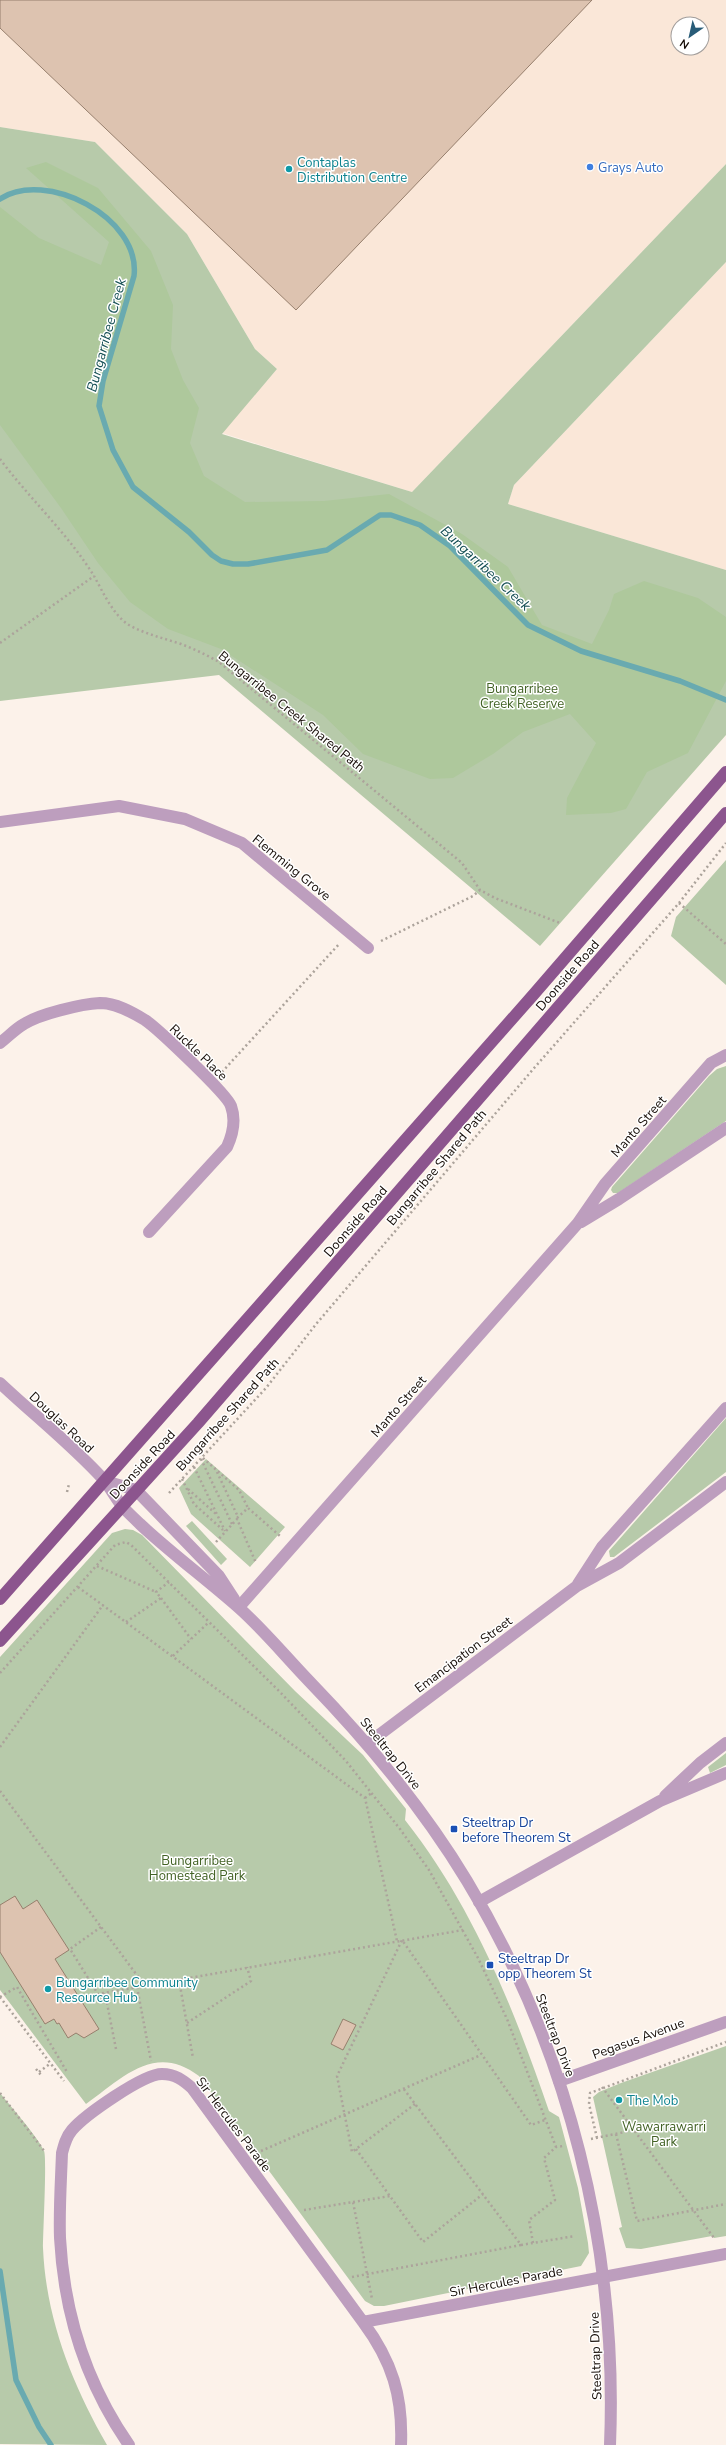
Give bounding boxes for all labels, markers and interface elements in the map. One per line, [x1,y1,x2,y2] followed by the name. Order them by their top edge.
[670,16,710,56] north arrow
[677,35,692,52] text: N
[297,154,407,187] place label: Contaplas Distribution Centre
[598,159,663,177] place label: Grays Auto
[585,162,595,172] marker: Grays Auto
[284,164,294,174] marker: Contaplas Distribution Centre
[82,275,131,394] water label: Bungarribee Creek
[436,521,536,616] water label: Bungarribee Creek
[214,647,368,777] street label: Bungarribee Creek Shared Path
[480,680,564,713] park label: Bungarribee Creek Reserve
[248,831,334,905] street label: Flemming Grove
[532,936,604,1015] street label: Doonside Road
[165,1020,231,1085] street label: Ruckle Place
[607,1092,671,1161] street label: Manto Street
[383,1106,491,1230] street label: Bungarribee Shared Path
[320,1182,392,1261] street label: Doonside Road
[172,1354,283,1475] street label: Bungarribee Shared Path
[367,1372,431,1441] street label: Manto Street
[25,1388,98,1457] street label: Douglas Road
[106,1426,180,1503] street label: Doonside Road
[411,1612,516,1697] street label: Emancipation Street
[356,1714,425,1793] street label: Steeltrap Drive
[462,1814,571,1847] place label: Steeltrap Dr before Theorem St
[449,1824,459,1834] marker: Steeltrap Dr before Theorem St
[149,1852,246,1885] park label: Bungarribee Homestead Park
[498,1950,592,1983] place label: Steeltrap Dr opp Theorem St
[485,1960,495,1970] marker: Steeltrap Dr opp Theorem St
[56,1974,198,2007] place label: Bungarribee Community Resource Hub
[43,1984,53,1994] marker: Bungarribee Community Resource Hub
[531,1991,579,2080] street label: Steeltrap Drive
[590,2014,687,2064] street label: Pegasus Avenue
[191,2073,275,2176] street label: Sir Hercules Parade
[627,2092,678,2110] place label: The Mob
[614,2095,624,2105] marker: The Mob
[622,2118,706,2151] park label: Wawarrawarri Park
[448,2262,564,2302] street label: Sir Hercules Parade
[585,2312,607,2400] street label: Steeltrap Drive

